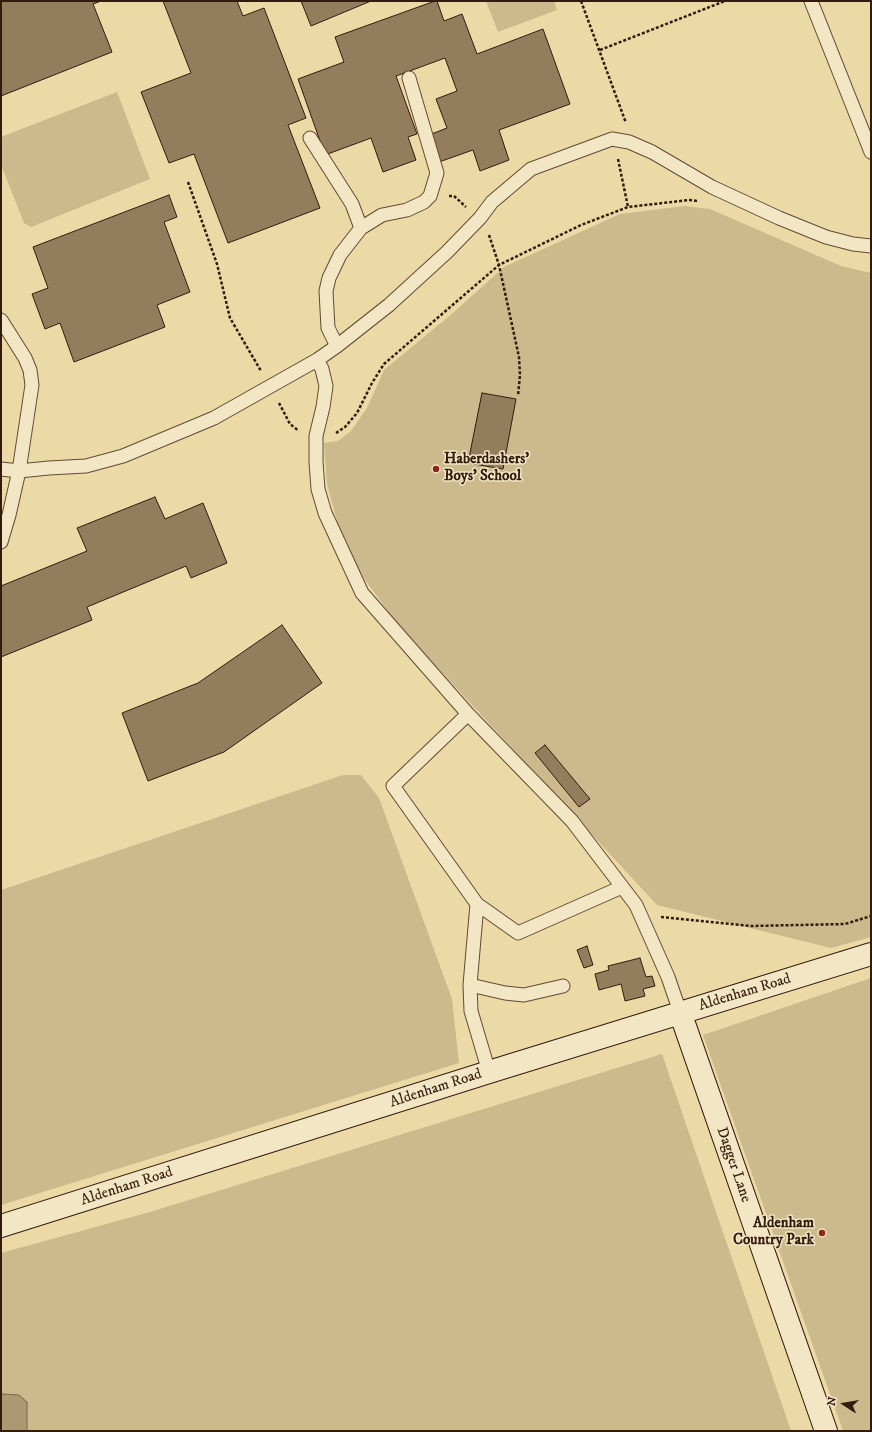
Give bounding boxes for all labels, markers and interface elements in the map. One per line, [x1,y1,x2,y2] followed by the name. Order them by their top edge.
[444,451,529,486] place label: Haberdashers' Boys' School
[431,464,441,474] marker: Haberdashers' Boys' School
[697,970,793,1016] street label: Aldenham Road
[388,1066,484,1112] street label: Aldenham Road
[712,1125,754,1205] street label: Dagger Lane
[79,1164,175,1210] street label: Aldenham Road
[733,1215,814,1250] place label: Aldenham Country Park
[817,1228,827,1238] marker: Aldenham Country Park
[824,1384,864,1424] north arrow
[824,1396,840,1407] text: N

